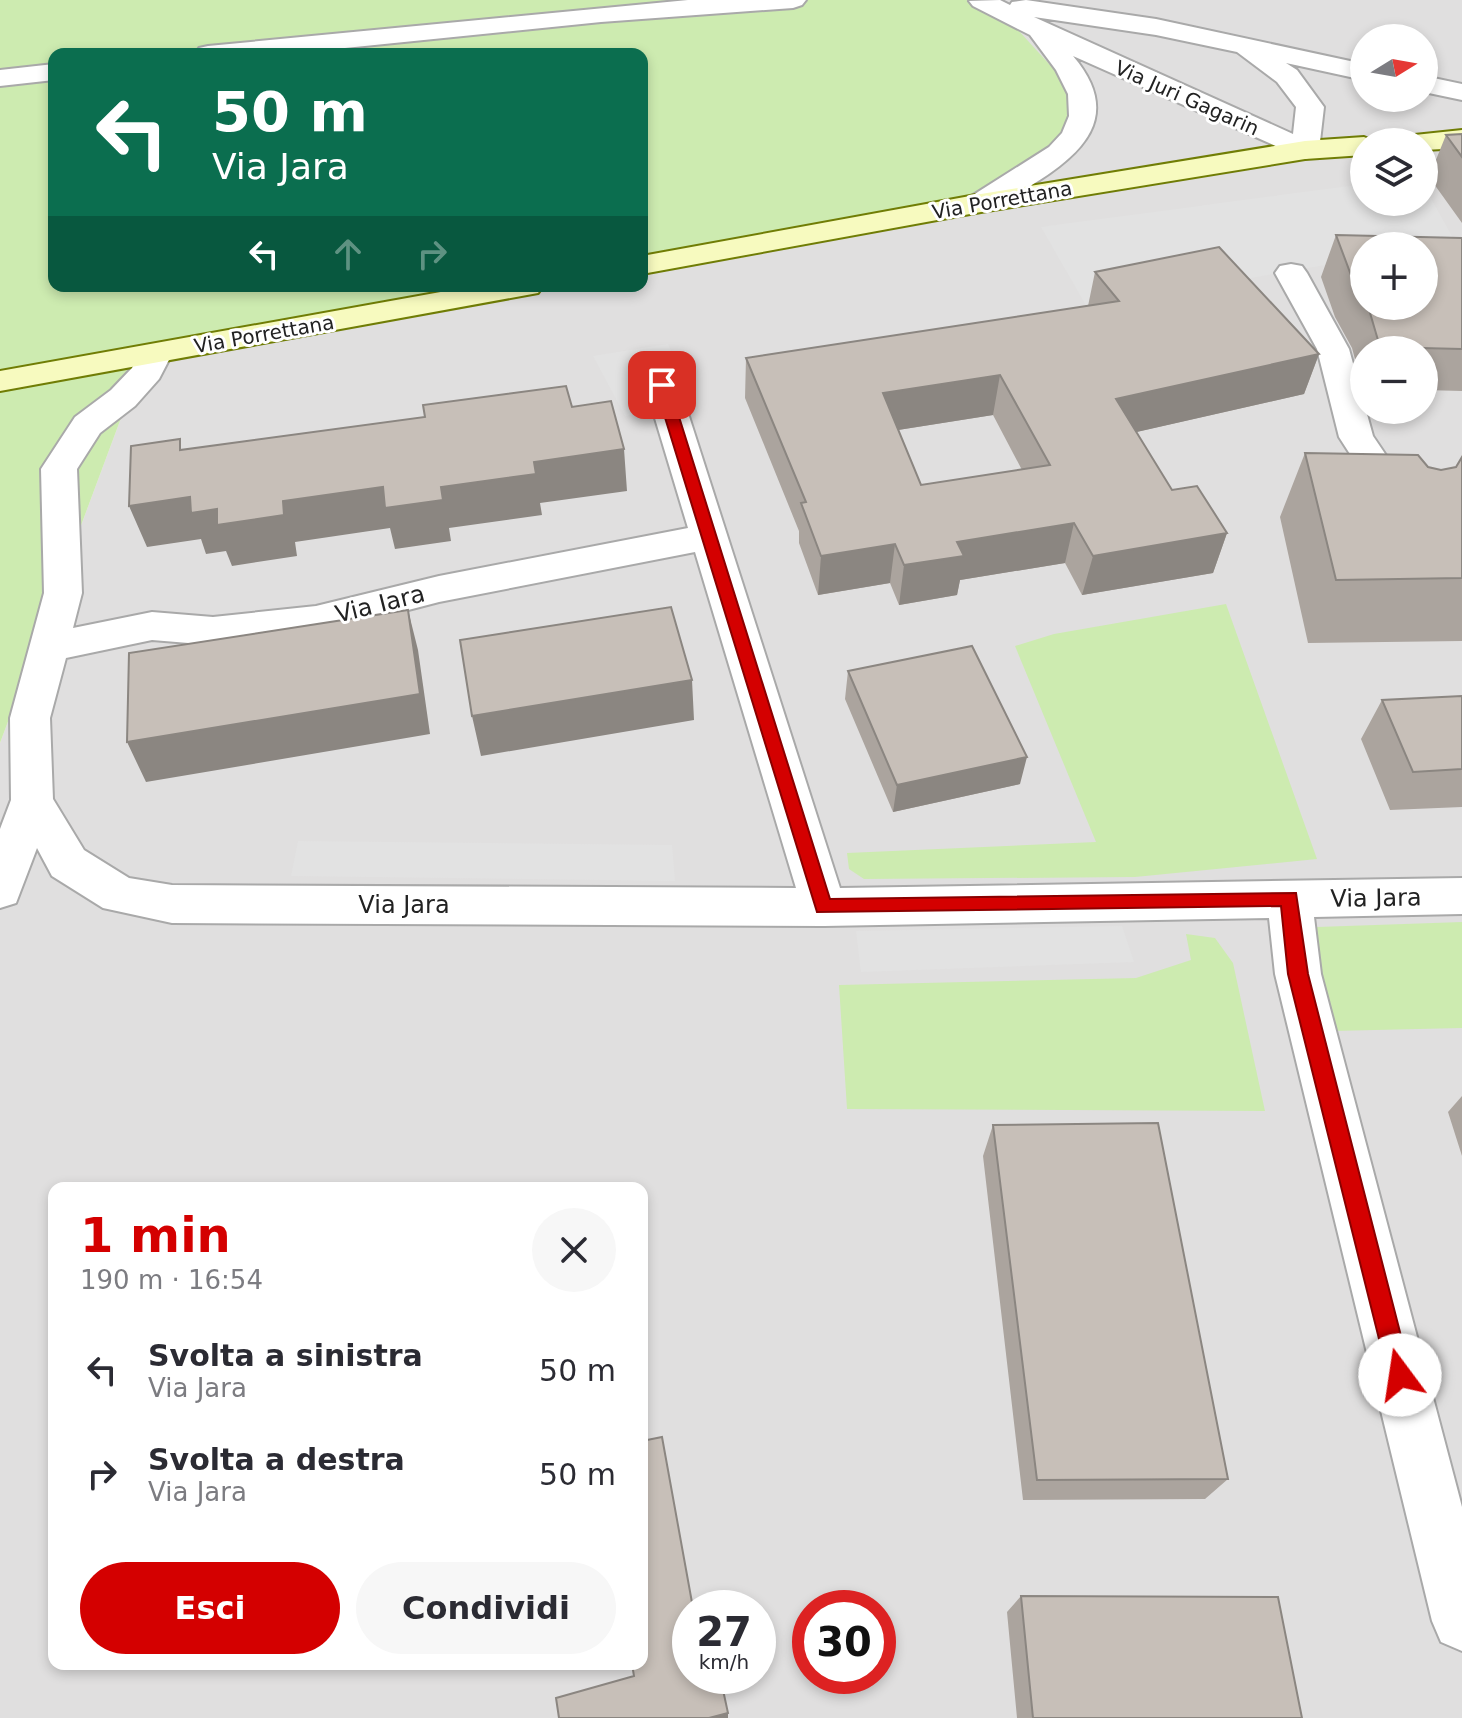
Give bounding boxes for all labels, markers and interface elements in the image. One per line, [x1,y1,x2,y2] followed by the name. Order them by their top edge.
[1350,24,1438,112] north arrow
[1350,24,1438,424] map controls
[1111,55,1263,141] street label: Via Juri Gagarin
[212,79,368,144] text: 50 m
[80,80,184,184] icon: left
[1350,128,1438,216] button: layers
[212,146,349,187] text: Via Jara
[930,176,1074,224] street label: Via Porrettana
[242,232,286,276] icon: left
[326,232,370,276] icon: ahead
[410,232,454,276] icon: right
[1350,232,1438,320] button: +
[192,310,336,358] street label: Via Porrettana
[1350,336,1438,424] button: −
[628,351,696,419] pin
[640,363,684,407] icon: arrive
[332,579,428,629] street label: Via Iara
[1330,883,1422,913] street label: Via Jara
[358,891,450,919] street label: Via Jara
[80,1207,231,1263] text: 1 min
[532,1208,616,1292] button: close
[80,1265,263,1295] text: 190 m · 16:54
[1358,1333,1442,1417] position arrow
[148,1338,423,1373] text: Svolta a sinistra
[80,1348,124,1392] icon: left
[539,1353,616,1388] text: 50 m
[148,1373,247,1403] text: Via Jara
[148,1442,405,1477] text: Svolta a destra
[80,1452,124,1496] icon: right
[539,1457,616,1492] text: 50 m
[148,1477,247,1507] text: Via Jara
[80,1562,340,1654] button: Esci
[356,1562,616,1654] button: Condividi
[792,1590,896,1694] speed limit sign: 30
[696,1609,752,1655] text: 27
[699,1650,749,1674] text: km/h

